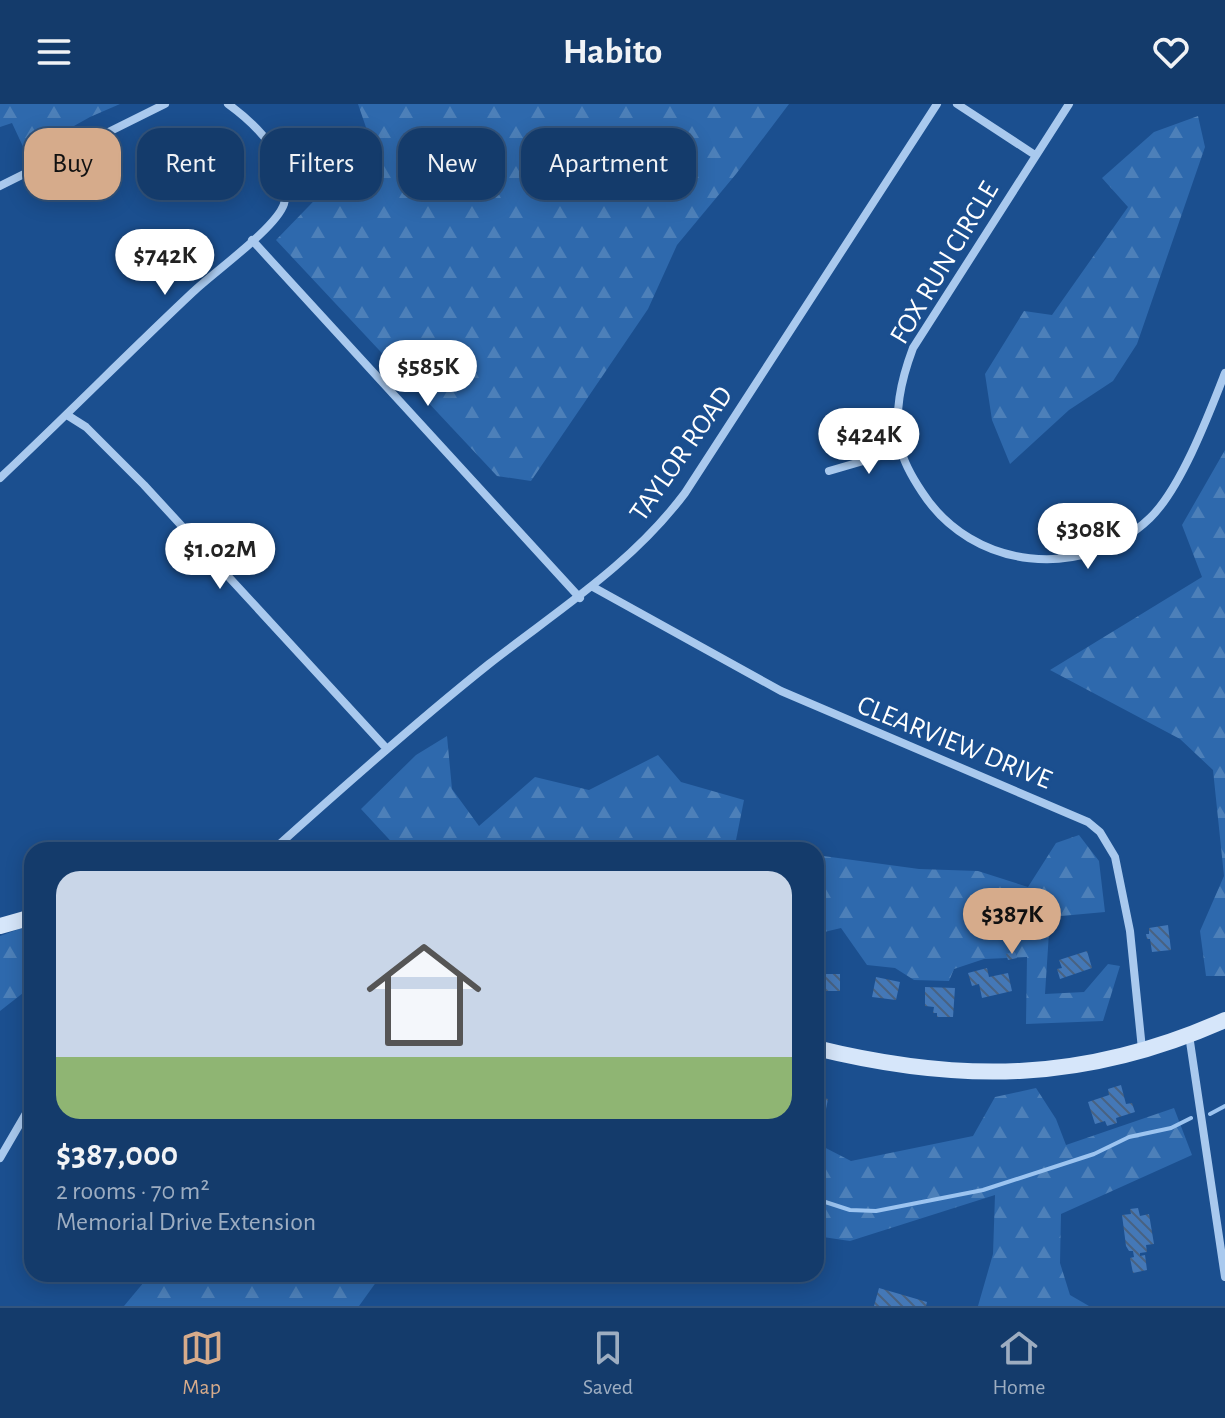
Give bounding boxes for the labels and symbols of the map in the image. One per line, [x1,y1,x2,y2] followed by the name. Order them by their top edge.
[885,177,1004,349] street label: FOX RUN CIRCLE
[109,229,221,297] pin: $742K
[372,340,484,408] pin: $585K
[625,382,738,527] street label: TAYLOR ROAD
[813,408,925,476] pin: $424K
[1032,503,1144,571] pin: $308K
[155,523,285,591] pin: $1.02M
[853,691,1056,795] street label: CLEARVIEW DRIVE
[956,888,1068,956] pin: $387K

